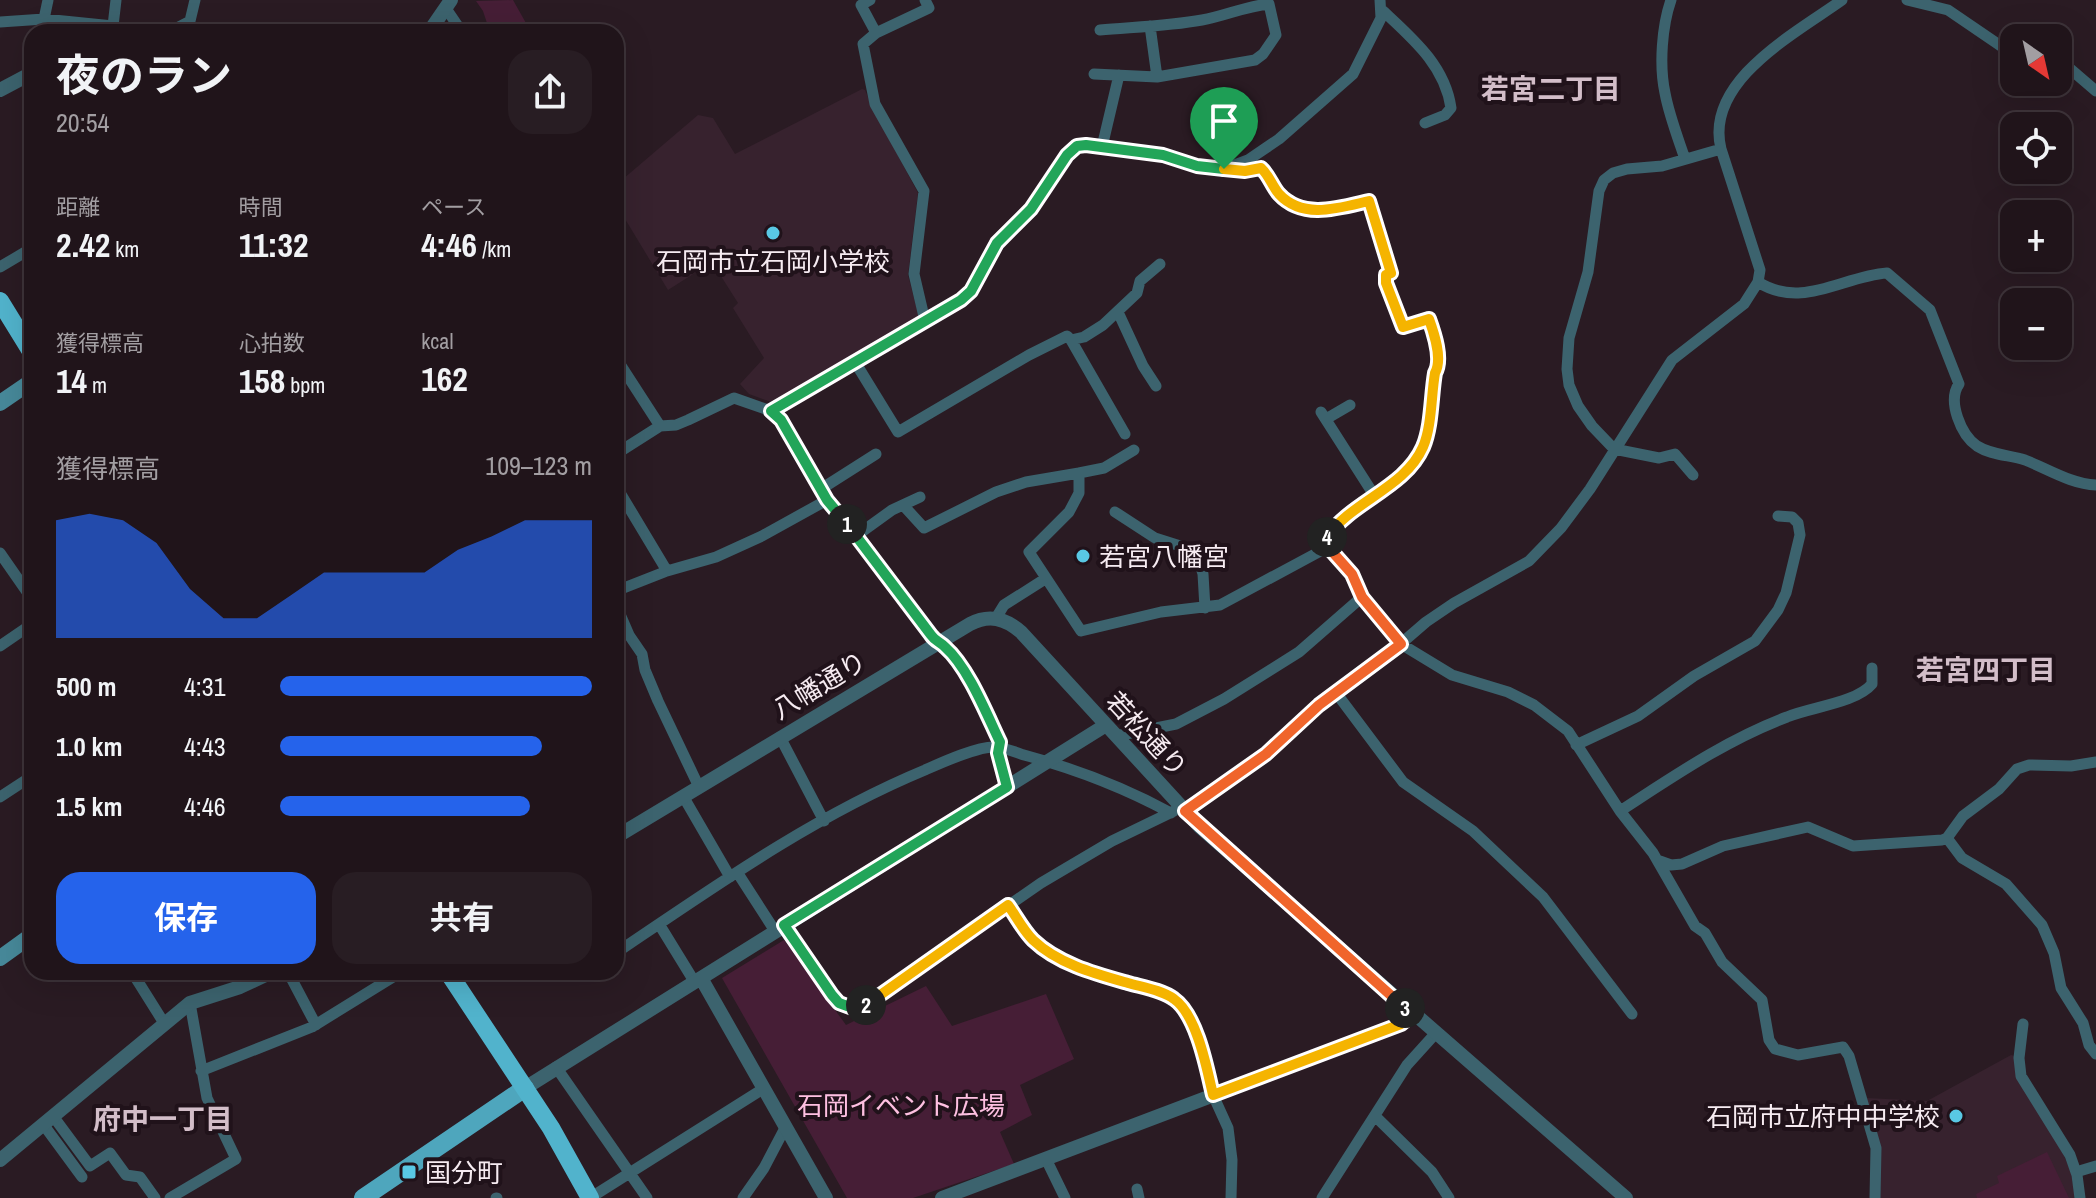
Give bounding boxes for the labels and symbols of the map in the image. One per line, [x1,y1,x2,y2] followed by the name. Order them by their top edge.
[2000,24,2072,96] north arrow
[1481,70,1621,108] district label: 若宮二丁目
[1190,87,1258,169] pin
[764,224,782,242] marker: 石岡市立石岡小学校
[656,244,890,279] place label: 石岡市立石岡小学校
[827,504,867,544] pin: 1
[1307,517,1347,557] pin: 4
[1099,539,1229,574] place label: 若宮八幡宮
[1074,547,1092,565] marker: 若宮八幡宮
[765,643,873,727] street label: 八幡通り
[1916,651,2056,689] district label: 若宮四丁目
[1099,684,1195,784] street label: 若松通り
[846,985,886,1025] pin: 2
[1385,988,1425,1028] pin: 3
[797,1088,1005,1123] park label: 石岡イベント広場
[1706,1099,1940,1134] place label: 石岡市立府中中学校
[93,1100,233,1138] district label: 府中一丁目
[1947,1107,1965,1125] marker: 石岡市立府中中学校
[425,1155,503,1190] place label: 国分町
[400,1163,418,1181] marker: 国分町

